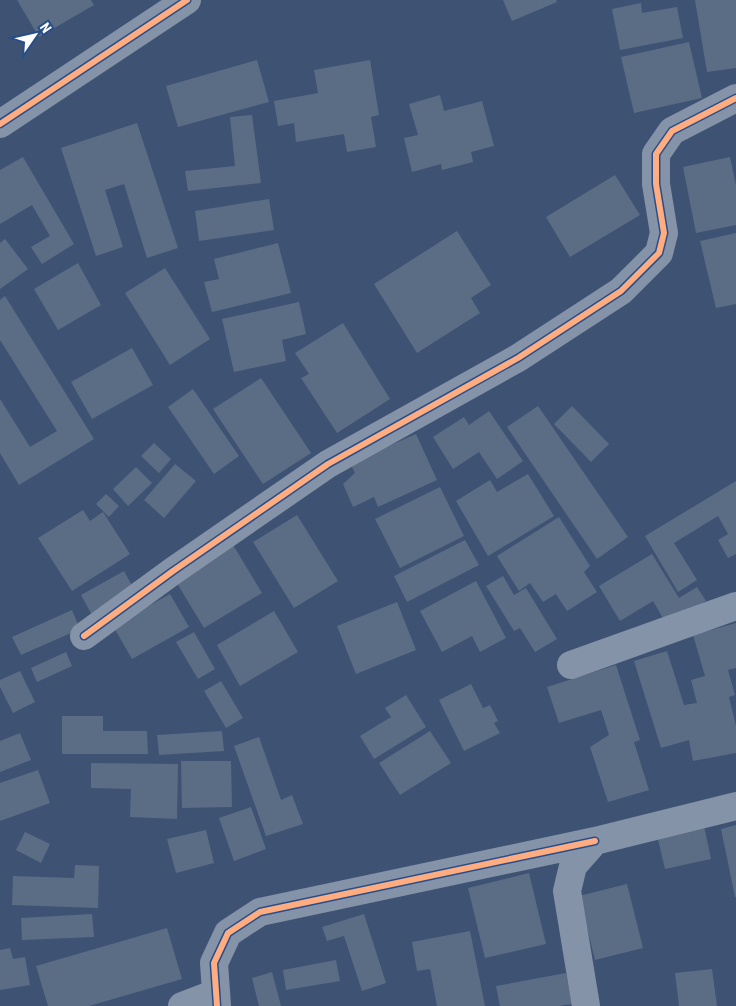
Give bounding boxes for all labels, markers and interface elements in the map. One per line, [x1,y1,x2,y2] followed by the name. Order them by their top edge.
[10,10,60,60] north arrow
[37,20,55,36] text: N

